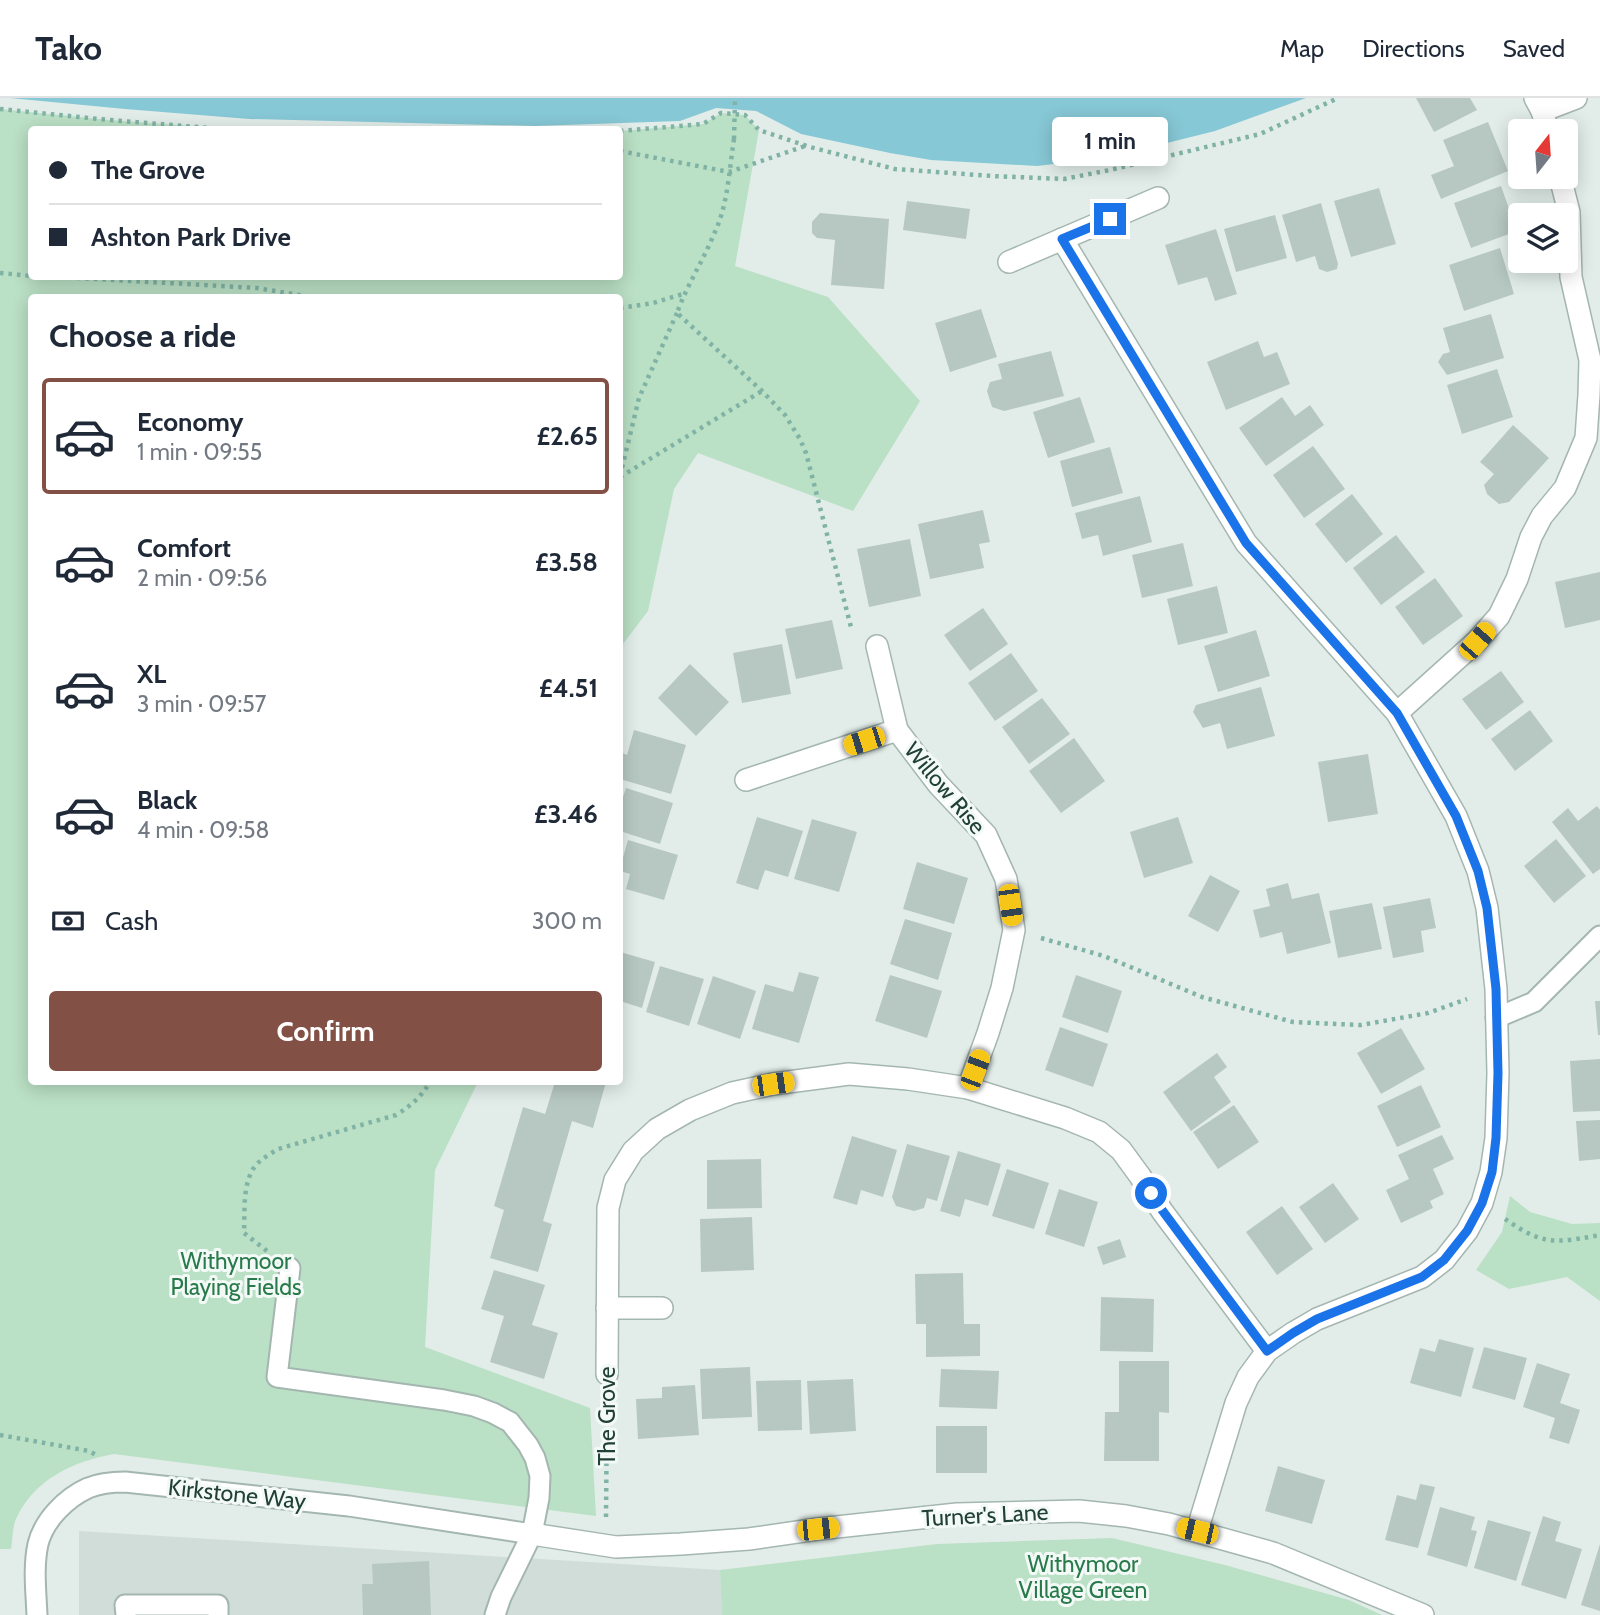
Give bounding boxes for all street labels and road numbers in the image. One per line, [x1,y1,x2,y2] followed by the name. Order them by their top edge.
[898,736,992,840] street label: Willow Rise
[593,1366,621,1466] street label: The Grove
[167,1473,308,1515] street label: Kirkstone Way
[921,1498,1049,1532] street label: Turner's Lane

